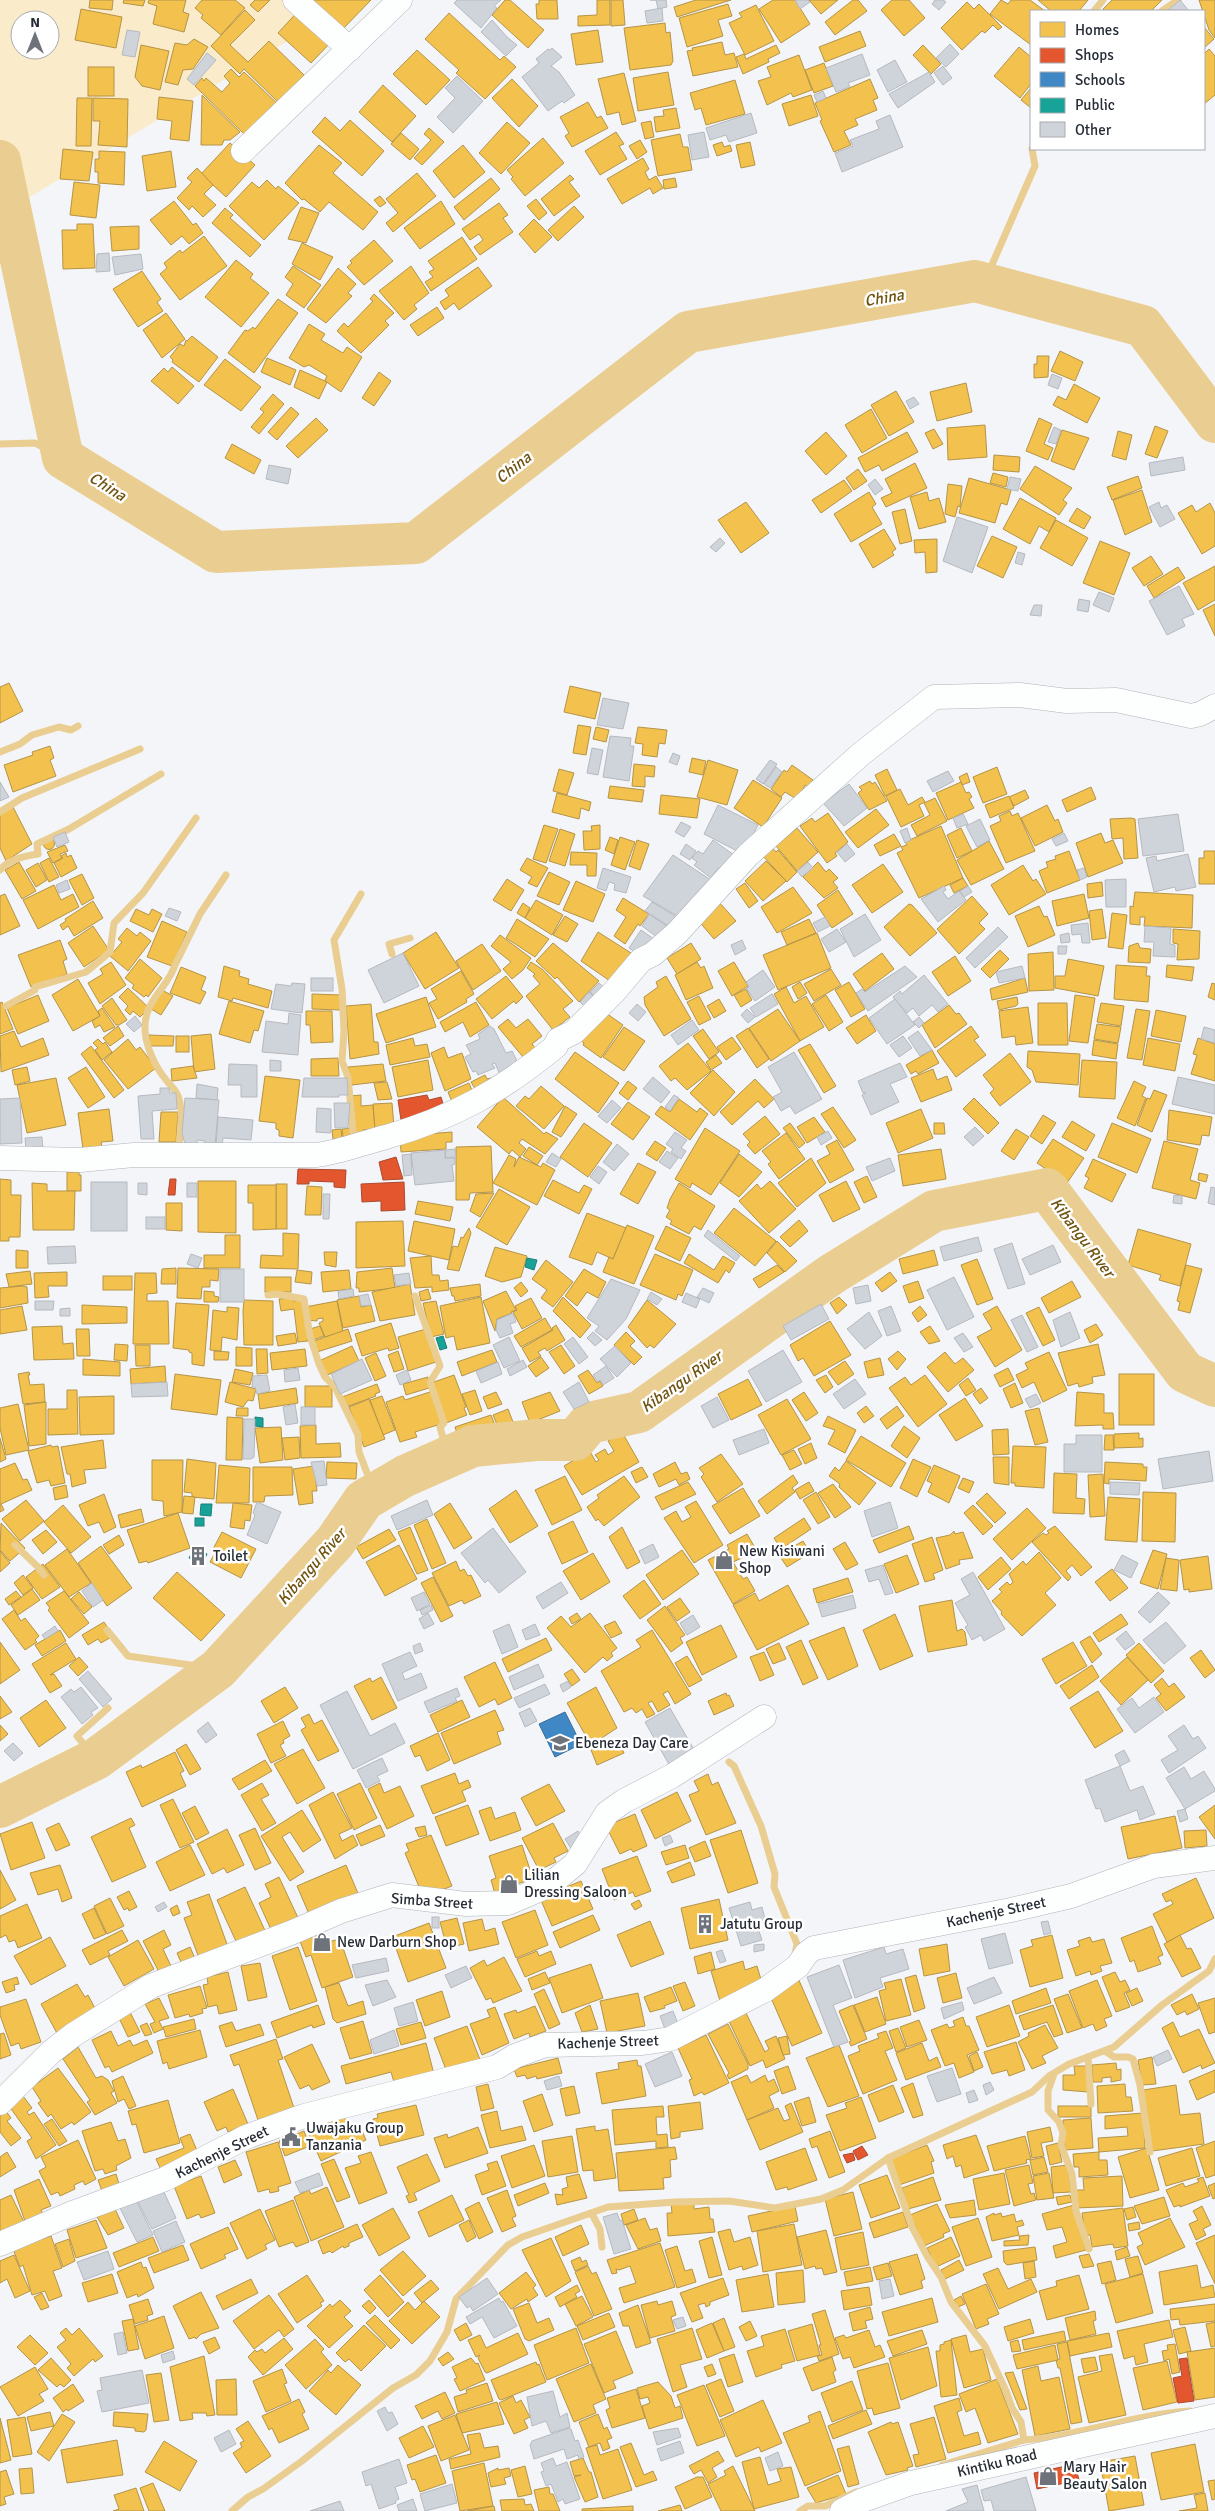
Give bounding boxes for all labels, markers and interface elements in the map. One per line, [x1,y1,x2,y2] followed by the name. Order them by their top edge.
[10,10,60,60] north arrow
[1030,10,1205,150] legend
[30,14,40,31] text: N
[1075,21,1119,39] text: Homes
[1075,46,1114,64] text: Shops
[1075,71,1126,89] text: Schools
[1075,96,1115,114] text: Public
[1075,121,1112,139] text: Other
[863,285,906,311] water label: China
[492,447,536,488] water label: China
[85,468,130,506] water label: China
[1046,1194,1120,1283] water label: Kibangu River
[637,1345,728,1417] water label: Kibangu River
[273,1523,352,1609] water label: Kibangu River
[739,1542,825,1577] place label: New Kisiwani Shop
[187,1545,209,1567] building icon: Toilet
[213,1547,248,1565] place label: Toilet
[713,1549,735,1571] shop icon: New Kisiwani Shop
[549,1732,571,1754] school or university icon: Ebeneza Day Care
[575,1734,689,1752] place label: Ebeneza Day Care
[524,1866,627,1901] place label: Lilian Dressing Saloon
[498,1873,520,1895] shop icon: Lilian Dressing Saloon
[390,1889,474,1913] street label: Simba Street
[944,1893,1048,1931] street label: Kachenje Street
[694,1913,716,1935] building icon: Jatutu Group
[720,1915,803,1933] place label: Jatutu Group
[311,1931,333,1953] shop icon: New Darburn Shop
[337,1933,457,1951] place label: New Darburn Shop
[557,2031,659,2053] street label: Kachenje Street
[306,2119,404,2154] place label: Uwajaku Group Tanzania
[172,2122,272,2182] street label: Kachenje Street
[280,2126,302,2148] public building icon: Uwajaku Group Tanzania
[955,2445,1039,2481] street label: Kintiku Road
[1063,2458,1147,2493] place label: Mary Hair Beauty Salon
[1037,2465,1059,2487] shop icon: Mary Hair Beauty Salon

